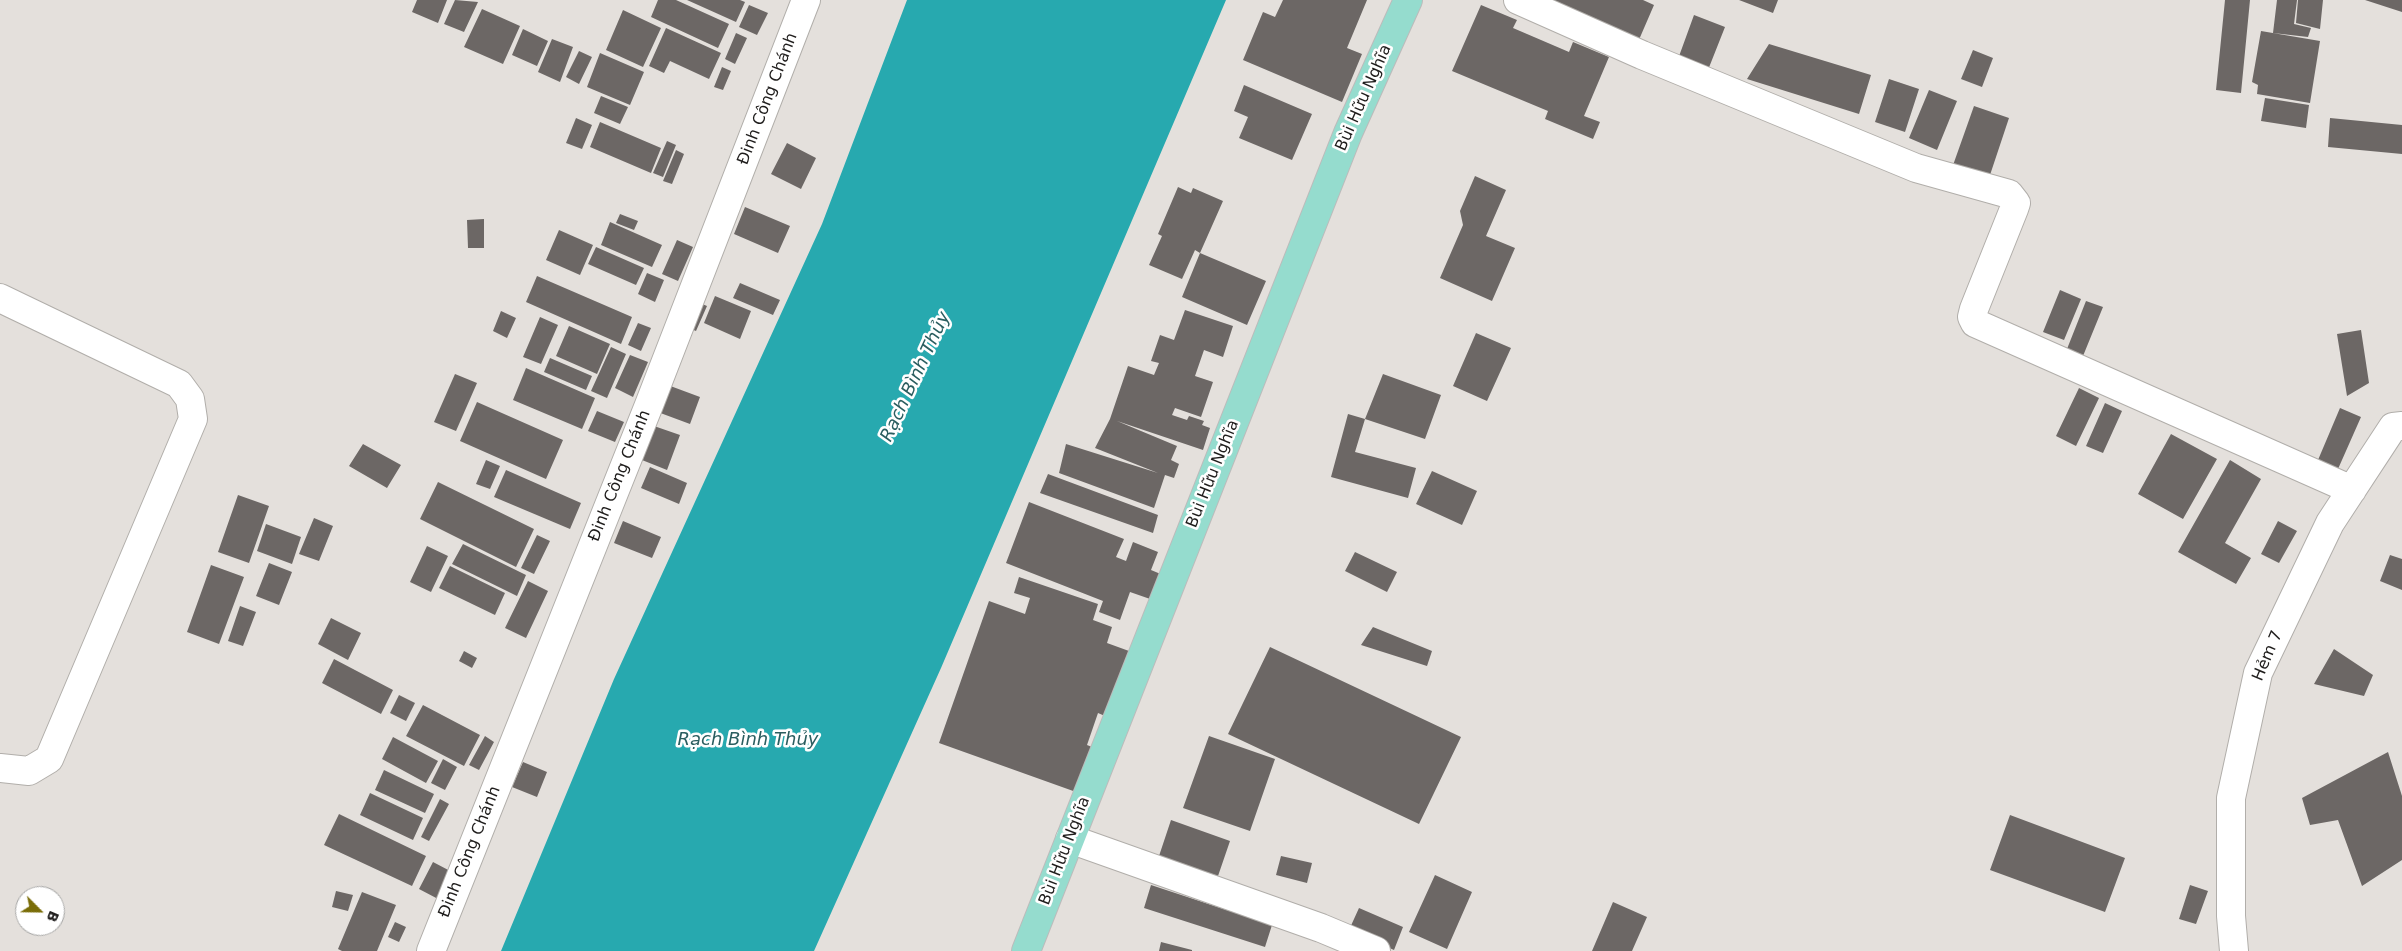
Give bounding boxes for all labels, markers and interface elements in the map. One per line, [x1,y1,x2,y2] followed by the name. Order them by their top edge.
[734,30,802,168] street label: Đinh Công Chánh
[1332,42,1396,154] street label: Bùi Hữu Nghĩa
[876,309,956,445] water label: Rạch Bình Thủy
[585,408,655,544] street label: Đinh Công Chánh
[1183,417,1243,531] street label: Bùi Hữu Nghĩa
[2249,628,2287,684] street label: Hẻm 7
[678,729,818,751] water label: Rạch Bình Thủy
[435,784,505,920] street label: Đinh Công Chánh
[1036,794,1094,908] street label: Bùi Hữu Nghĩa
[15,886,65,936] north arrow
[43,908,62,925] text: B

